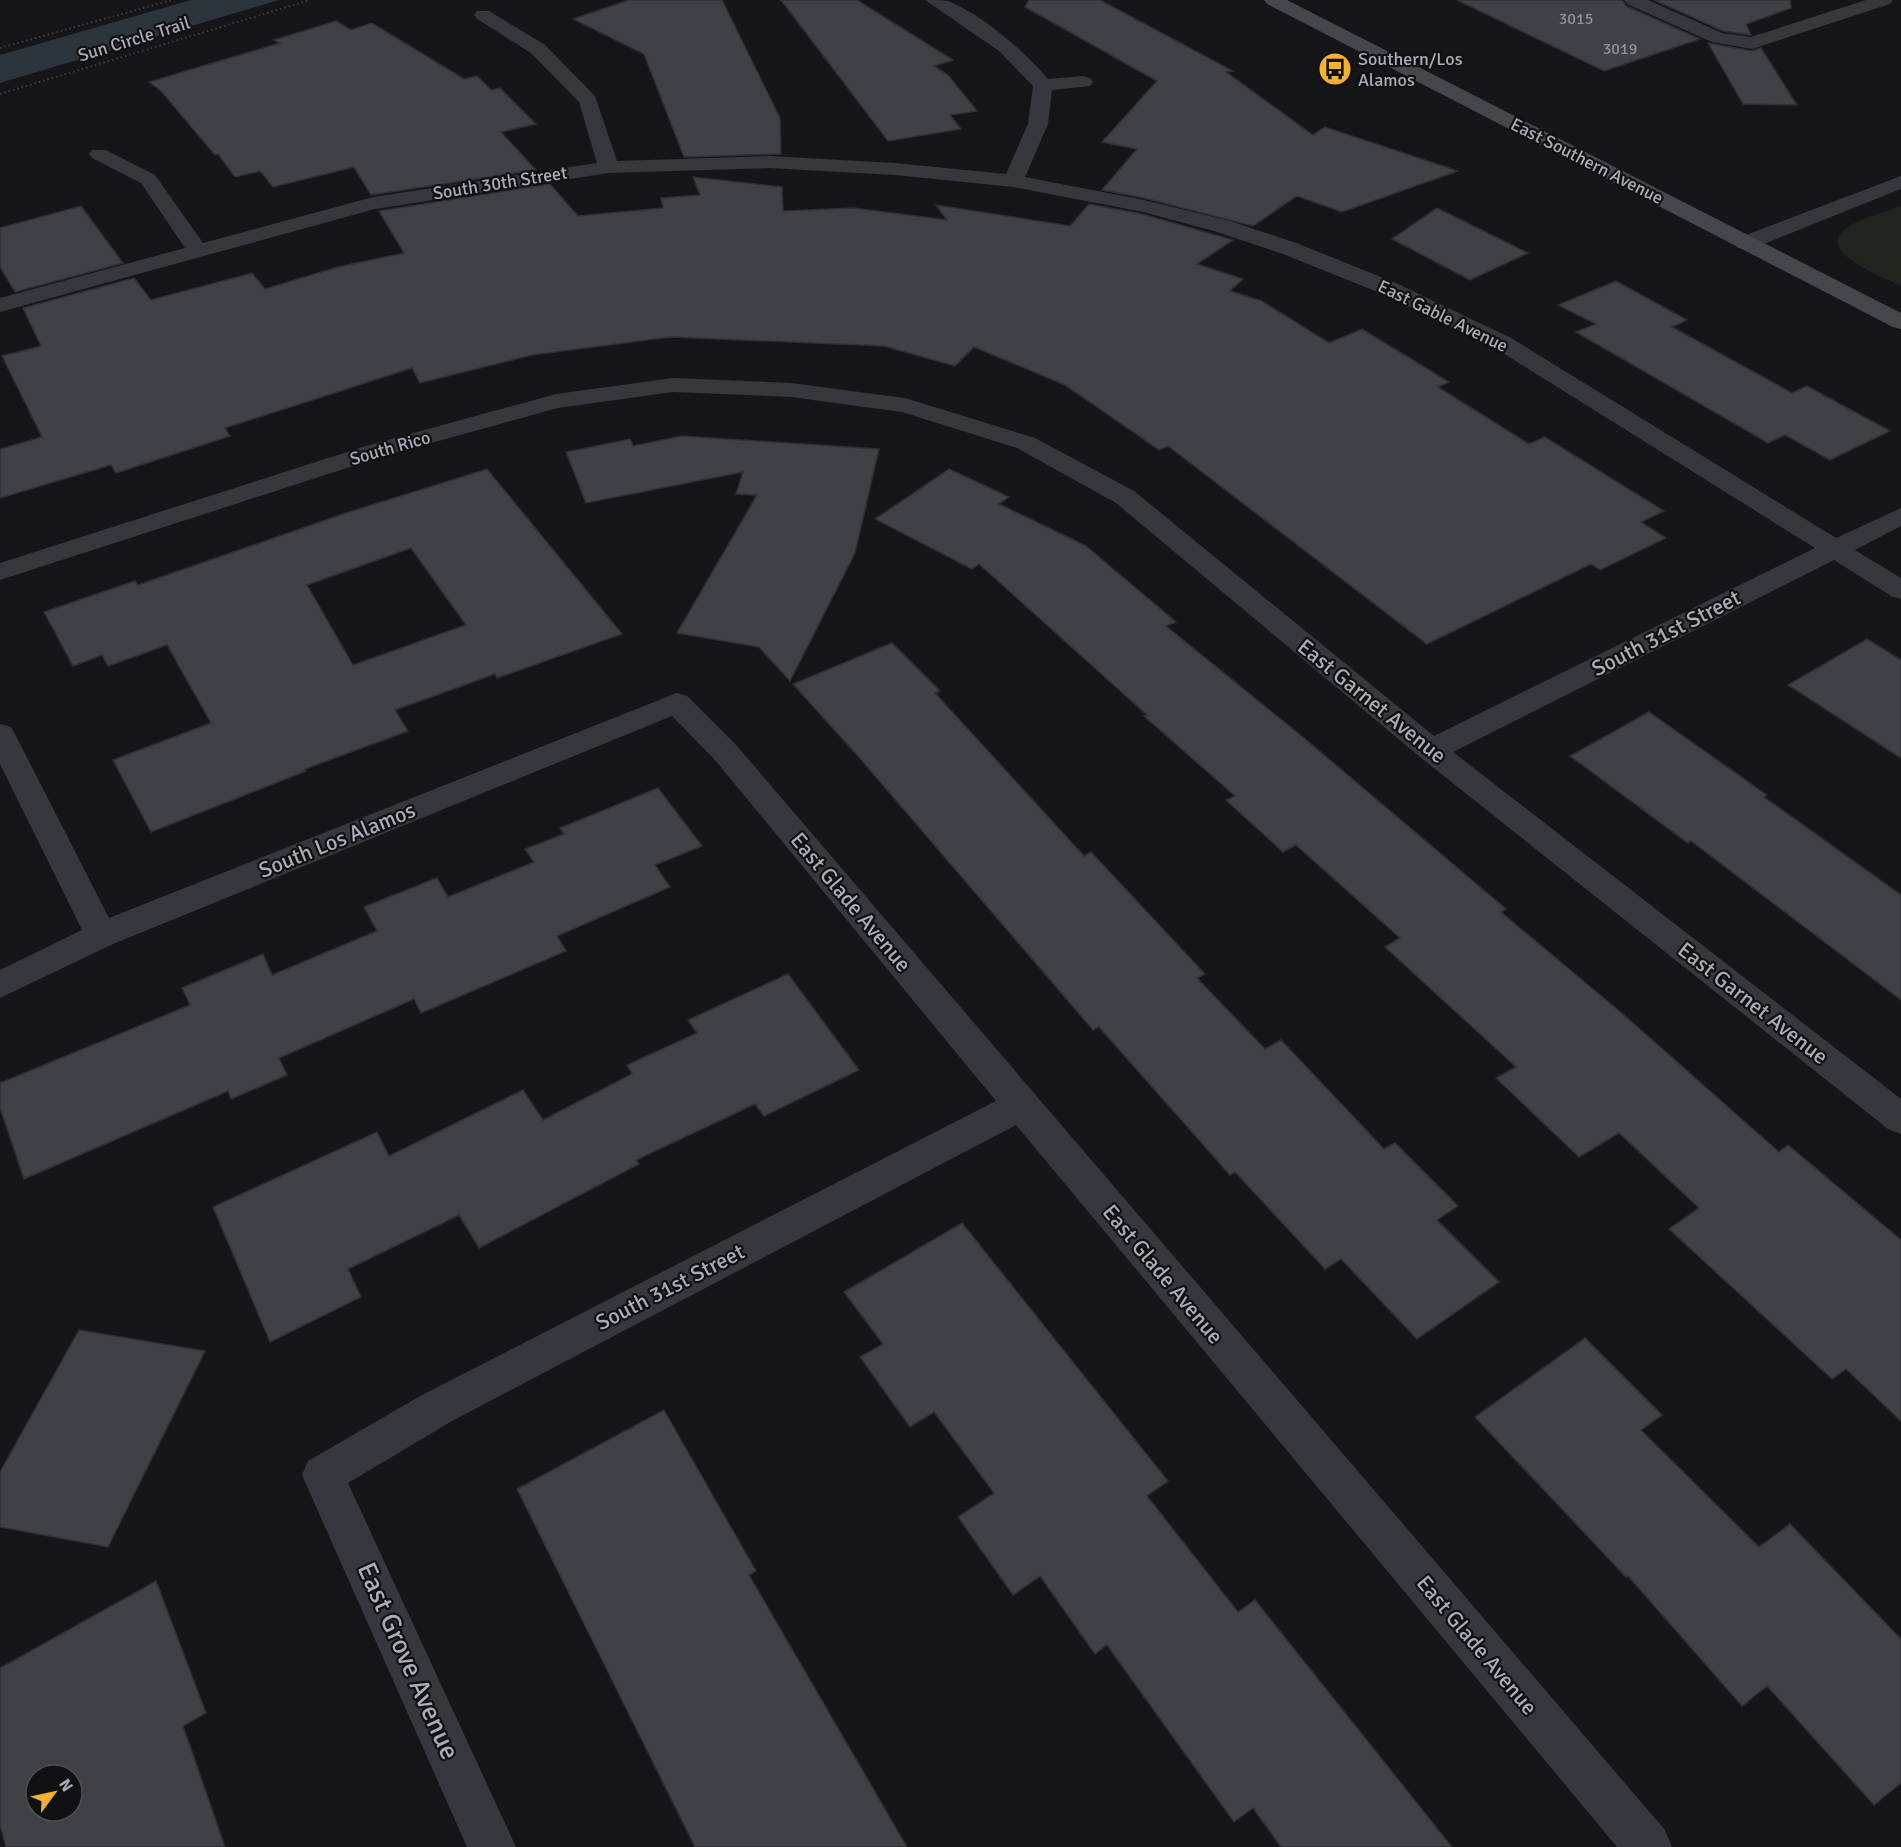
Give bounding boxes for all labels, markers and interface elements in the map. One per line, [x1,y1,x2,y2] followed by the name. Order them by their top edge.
[1559,9,1593,29] house number: 3015
[75,12,193,66] street label: Sun Circle Trail
[1603,39,1637,59] house number: 3019
[1358,48,1463,91] place label: Southern/Los Alamos
[1317,51,1353,87] bus stop icon: Southern/Los Alamos
[1507,113,1667,209] street label: East Southern Avenue
[431,162,569,204] street label: South 30th Street
[1374,275,1512,357] street label: East Gable Avenue
[347,426,433,470] street label: South Rico
[1587,584,1745,682] street label: South 31st Street
[1292,633,1452,769] street label: East Garnet Avenue
[255,796,419,884] street label: South Los Alamos
[785,827,917,977] street label: East Glade Avenue
[1672,936,1834,1070] street label: East Garnet Avenue
[1097,1199,1229,1349] street label: East Glade Avenue
[591,1238,749,1336] street label: South 31st Street
[350,1557,466,1765] street label: East Grove Avenue
[1411,1570,1543,1720] street label: East Glade Avenue
[24,1763,84,1823] north arrow
[54,1775,77,1795] text: N

